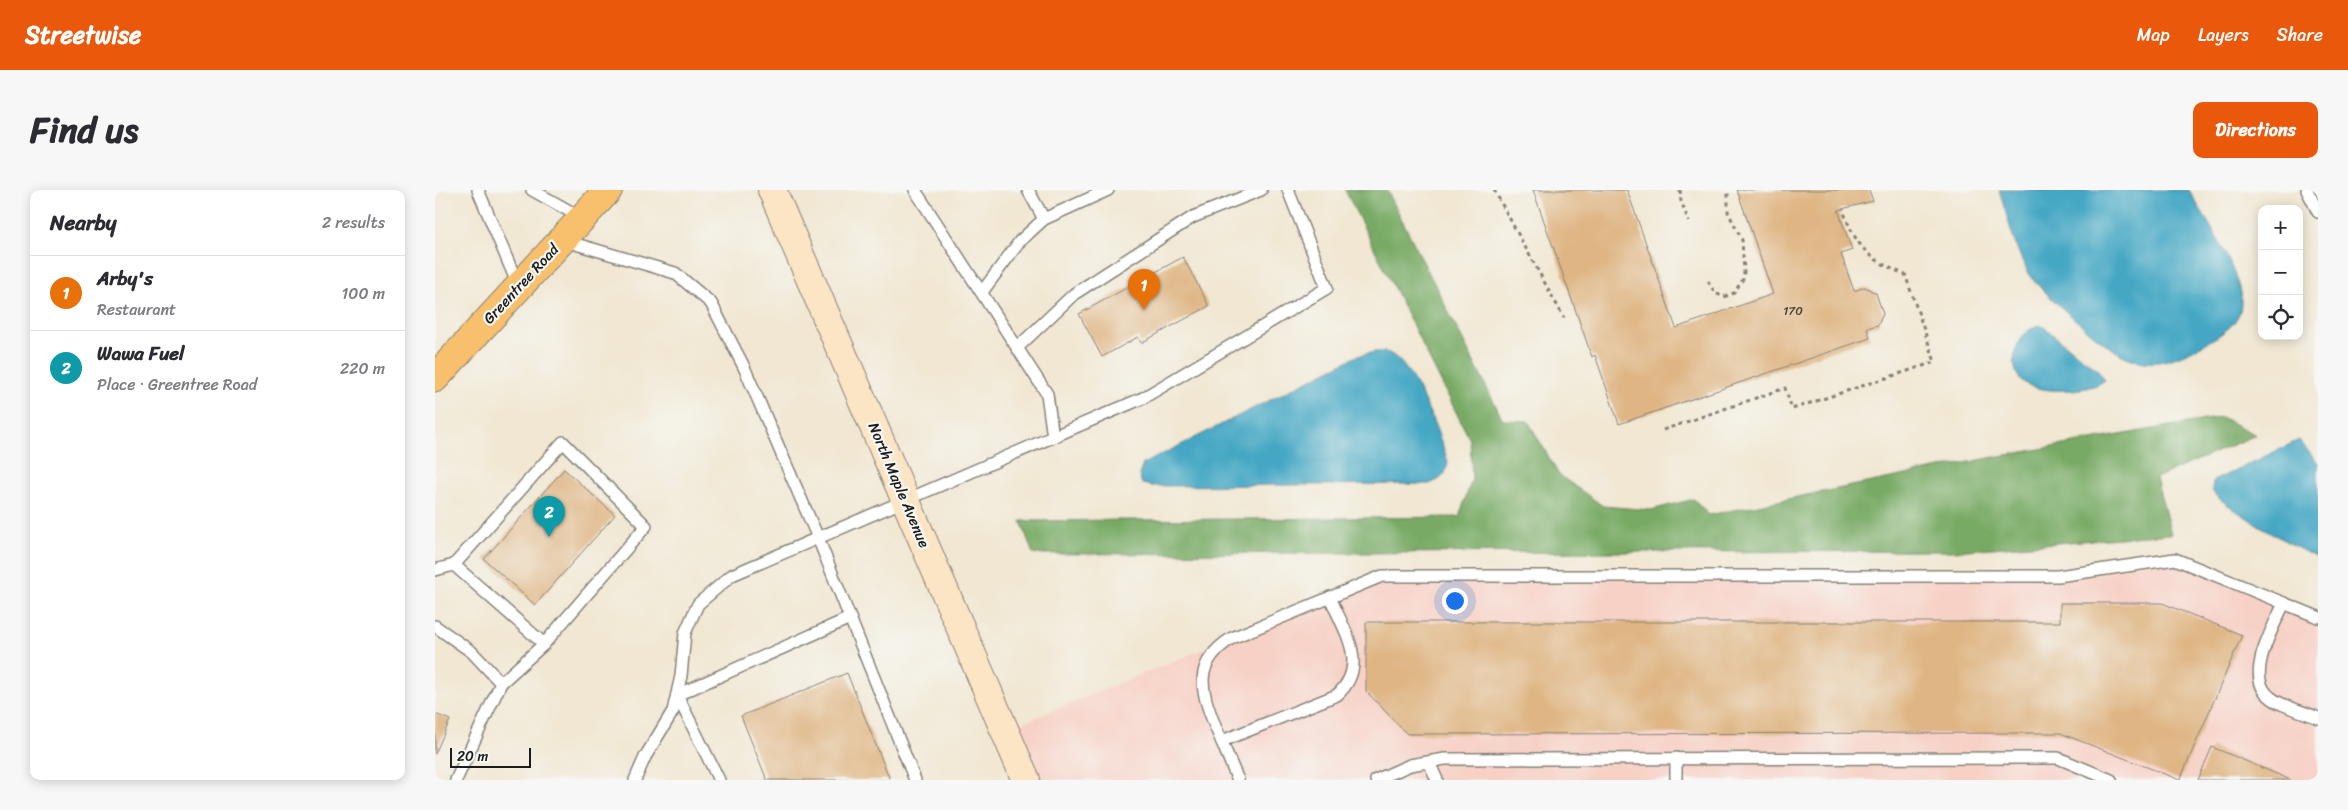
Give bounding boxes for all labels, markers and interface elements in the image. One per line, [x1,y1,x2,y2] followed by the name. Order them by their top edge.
[25,14,141,56] text: Streetwise
[2137,19,2170,51] text: Map
[2198,19,2249,51] text: Layers
[2277,19,2323,51] text: Share
[30,99,138,161] text: Find us
[2193,102,2318,158] button: Directions
[50,204,116,242] text: Nearby
[2258,205,2303,340] map controls
[2258,205,2303,250] button: +
[322,208,385,237] text: 2 results
[477,237,566,330] street label: Greentree Road
[2258,250,2303,295] button: −
[97,262,153,295] text: Arby's
[1128,269,1160,310] pin: 1
[63,279,69,308] text: 1
[341,279,385,308] text: 100 m
[97,295,176,324] text: Restaurant
[2258,295,2303,340] button: locate
[1783,300,1803,322] house number: 170
[97,337,185,370] text: Wawa Fuel
[61,354,71,383] text: 2
[340,354,385,383] text: 220 m
[97,370,257,399] text: Place · Greentree Road
[861,418,937,552] street label: North Maple Avenue
[533,496,565,537] pin: 2
[1442,588,1468,614] your location
[457,744,488,769] text: 20 m
[450,745,531,768] scale bar

